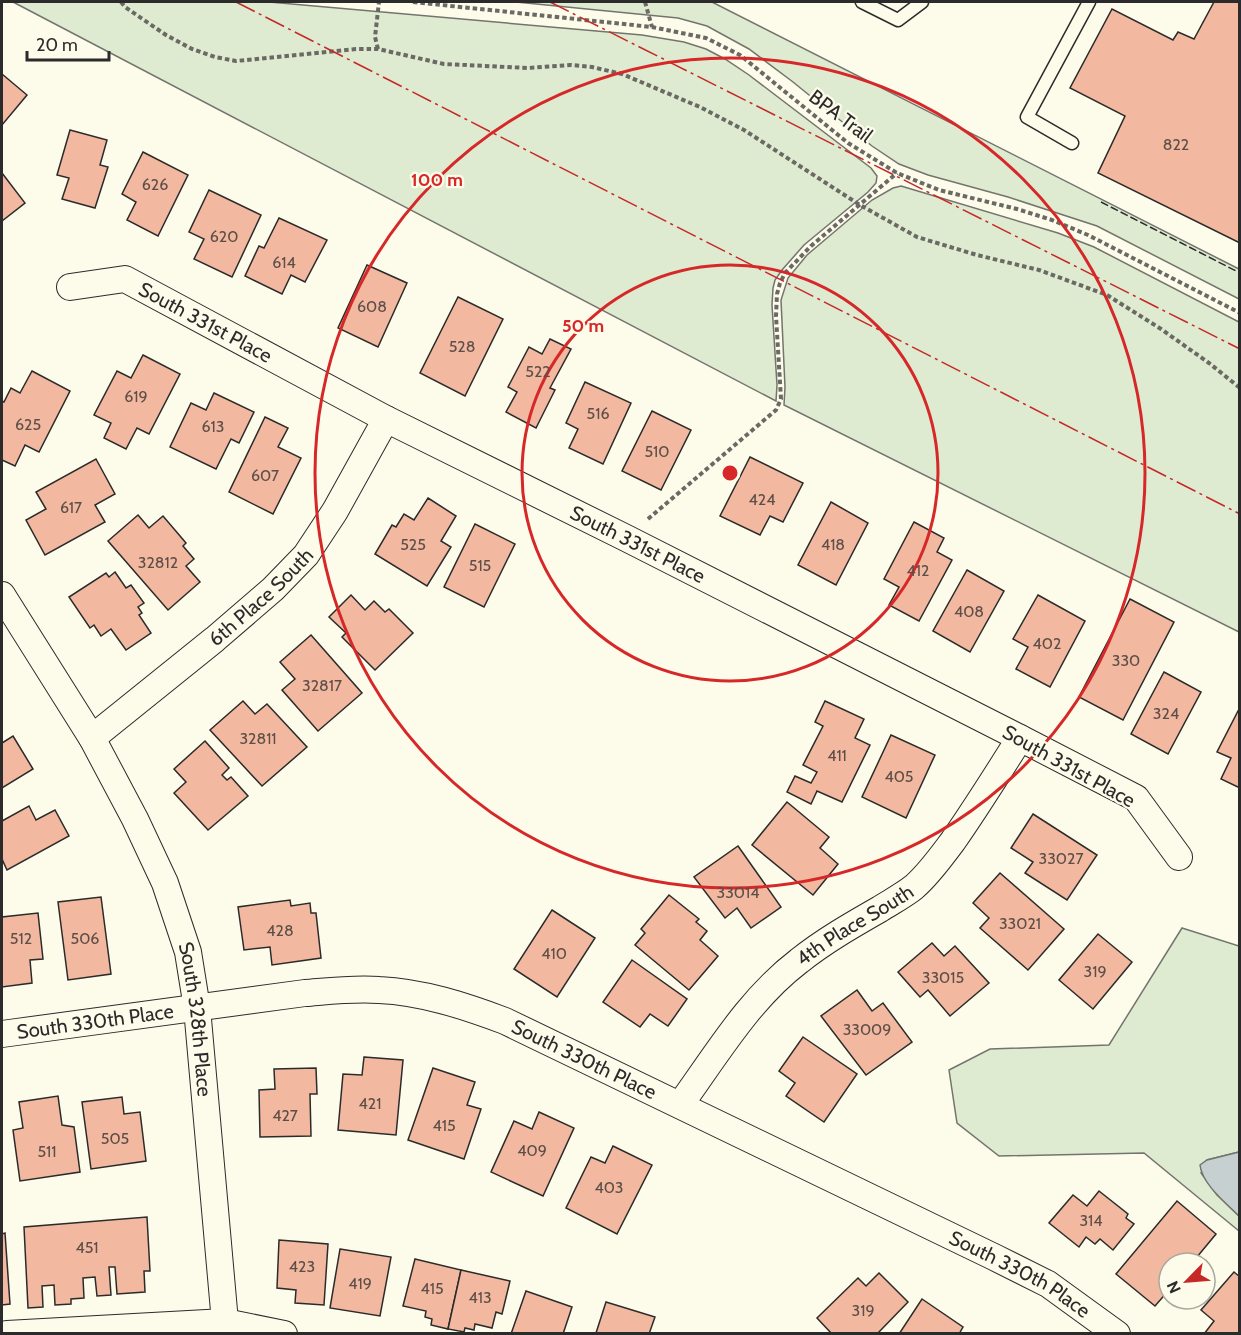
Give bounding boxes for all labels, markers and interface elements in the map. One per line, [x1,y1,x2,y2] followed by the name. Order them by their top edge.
[27,24,110,62] scale bar
[36,34,78,56] text: 20 m
[805,84,878,148] street label: BPA Trail
[1163,135,1189,154] house number: 822
[411,169,463,191] text: 100 m
[142,175,168,194] house number: 626
[210,227,238,246] house number: 620
[272,253,296,272] house number: 614
[135,277,276,368] street label: South 331st Place
[357,297,387,316] house number: 608
[562,315,604,337] text: 50 m
[449,337,475,356] house number: 528
[525,362,551,381] house number: 522
[124,387,148,406] house number: 619
[587,404,609,423] house number: 516
[15,415,41,434] house number: 625
[202,417,224,436] house number: 613
[644,442,670,461] house number: 510
[720,463,740,483] centre of rings
[251,466,279,485] house number: 607
[749,490,775,509] house number: 424
[60,498,82,517] house number: 617
[566,500,709,588] street label: South 331st Place
[400,535,426,554] house number: 525
[821,535,845,554] house number: 418
[204,543,318,651] street label: 6th Place South
[138,553,178,572] house number: 32812
[469,556,491,575] house number: 515
[907,561,929,580] house number: 412
[954,602,984,621] house number: 408
[1033,634,1061,653] house number: 402
[1112,651,1140,670] house number: 330
[302,676,342,695] house number: 32817
[1153,704,1179,723] house number: 324
[999,720,1139,812] street label: South 331st Place
[239,729,277,748] house number: 32811
[827,746,847,765] house number: 411
[884,767,914,786] house number: 405
[1039,849,1083,868] house number: 33027
[791,879,918,971] street label: 4th Place South
[717,883,759,902] house number: 33014
[999,914,1041,933] house number: 33021
[266,921,294,940] house number: 428
[10,929,32,948] house number: 512
[71,929,99,948] house number: 506
[173,939,217,1098] street label: South 328th Place
[541,944,567,963] house number: 410
[1084,962,1106,981] house number: 319
[922,968,964,987] house number: 33015
[15,999,175,1044] street label: South 330th Place
[508,1014,660,1104] street label: South 330th Place
[843,1020,891,1039] house number: 33009
[359,1094,381,1113] house number: 421
[272,1106,298,1125] house number: 427
[432,1116,456,1135] house number: 415
[101,1129,129,1148] house number: 505
[517,1141,547,1160] house number: 409
[37,1142,57,1161] house number: 511
[594,1178,624,1197] house number: 403
[1079,1211,1103,1230] house number: 314
[945,1225,1095,1323] street label: South 330th Place
[75,1238,99,1257] house number: 451
[1157,1251,1217,1311] north arrow
[289,1257,315,1276] house number: 423
[348,1274,372,1293] house number: 419
[1163,1278,1185,1296] text: N
[420,1279,444,1298] house number: 415
[468,1288,492,1307] house number: 413
[852,1301,874,1320] house number: 319

